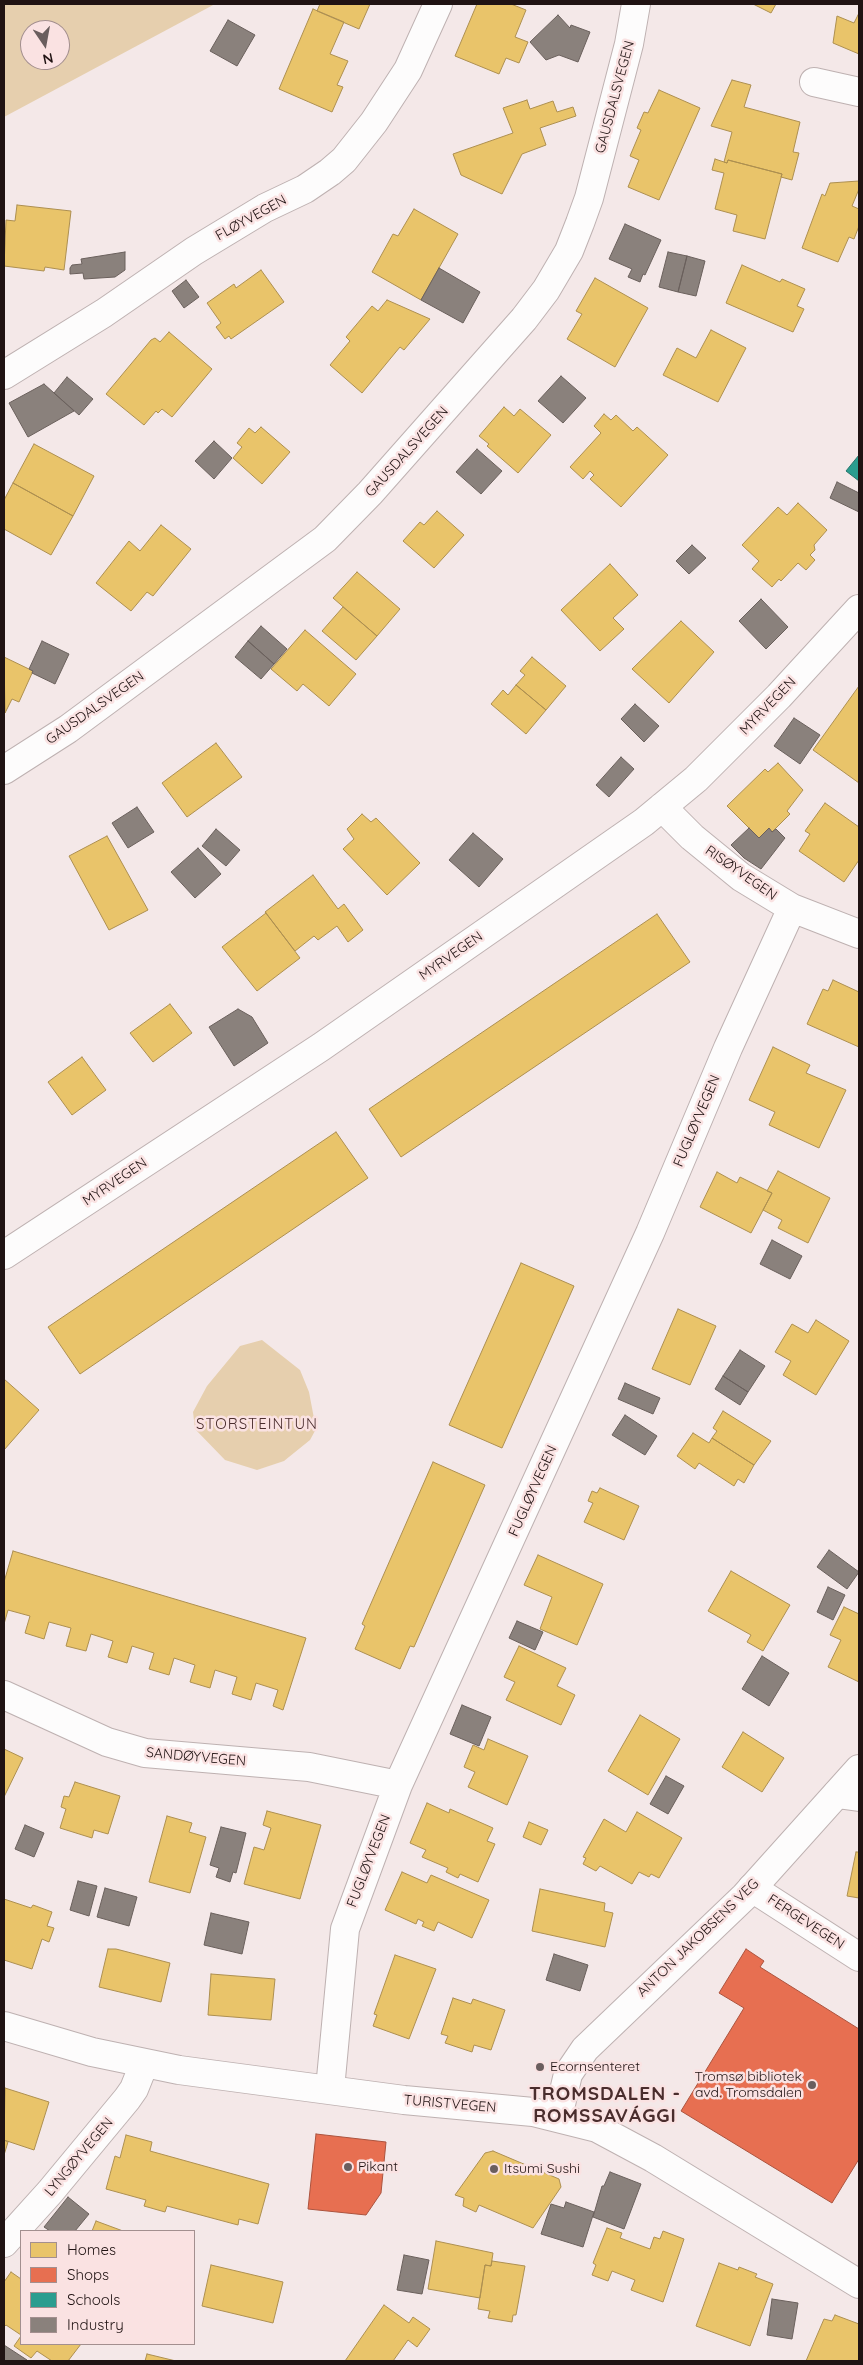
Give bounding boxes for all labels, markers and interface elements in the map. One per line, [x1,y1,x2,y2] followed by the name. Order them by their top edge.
[20,20,70,70] north arrow
[592,39,638,155] street label: GAUSDALSVEGEN
[41,49,55,69] text: N
[213,192,289,244] street label: FLØYVEGEN
[362,403,452,501] street label: GAUSDALSVEGEN
[43,668,147,748] street label: GAUSDALSVEGEN
[736,674,800,738] street label: MYRVEGEN
[702,842,780,904] street label: RISØYVEGEN
[416,928,486,984] street label: MYRVEGEN
[670,1073,724,1169] street label: FUGLØYVEGEN
[80,1154,150,1210] street label: MYRVEGEN
[194,1415,320,1433] district label: STORSTEINTUN
[505,1443,561,1539] street label: FUGLØYVEGEN
[145,1744,247,1770] street label: SANDØYVEGEN
[344,1812,394,1910] street label: FUGLØYVEGEN
[634,1875,762,2001] street label: ANTON JAKOBSENS VEG
[765,1891,847,1953] street label: FERGEVEGEN
[550,2059,640,2075] place label: Ecornsenteret
[534,2061,546,2073] marker: Ecornsenteret
[695,2069,802,2102] place label: Tromsø bibliotek avd. Tromsdalen
[806,2079,818,2091] marker: Tromsø bibliotek avd. Tromsdalen
[527,2083,683,2127] district label: TROMSDALEN - ROMSSAVÁGGI
[403,2092,497,2116] street label: TURISTVEGEN
[41,2114,117,2200] street label: LYNGØYVEGEN
[358,2159,398,2175] place label: Pikant
[342,2161,354,2173] marker: Pikant
[504,2161,580,2177] place label: Itsumi Sushi
[488,2163,500,2175] marker: Itsumi Sushi
[20,2230,195,2345] legend
[67,2240,116,2259] text: Homes
[67,2265,109,2284] text: Shops
[67,2290,120,2309] text: Schools
[67,2315,124,2334] text: Industry

